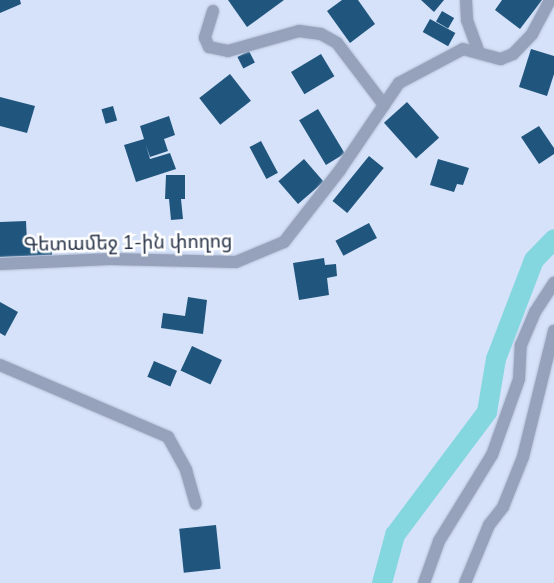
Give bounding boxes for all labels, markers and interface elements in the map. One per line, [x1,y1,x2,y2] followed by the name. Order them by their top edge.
[23,230,233,256] street label: Գետամեջ 1-ին փողոց

